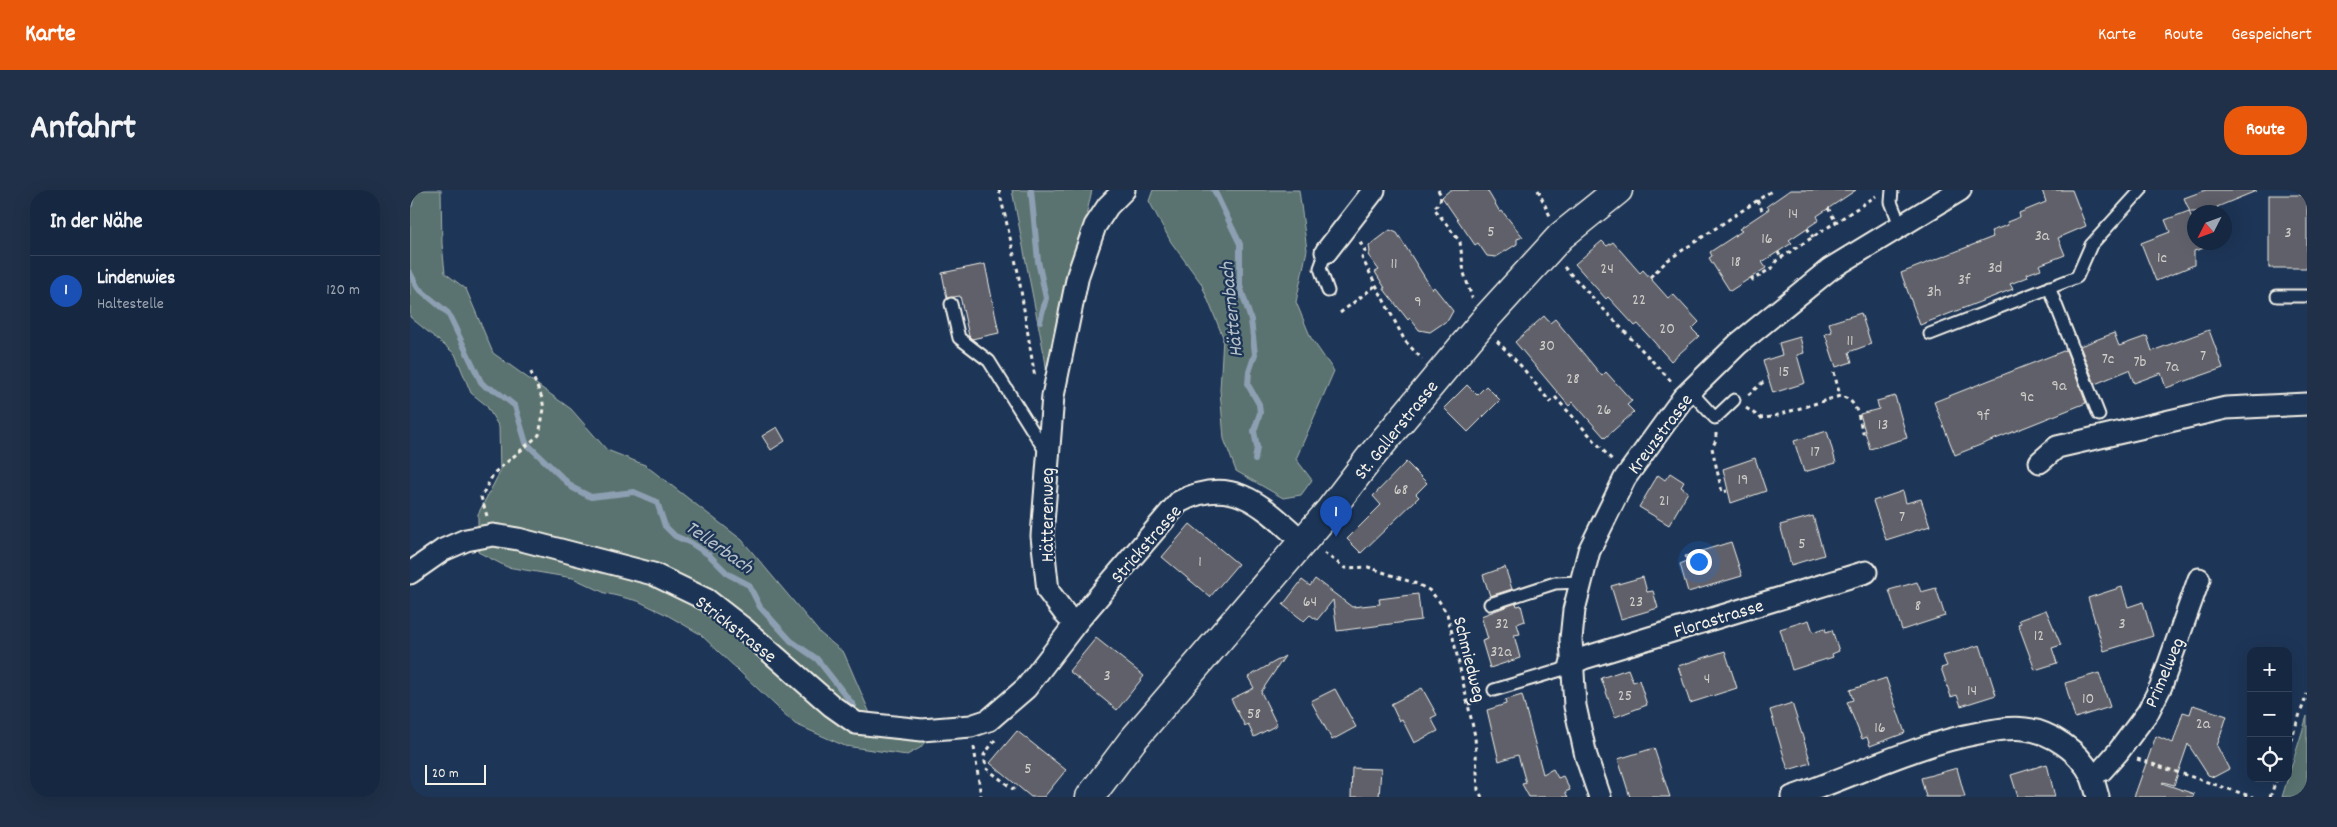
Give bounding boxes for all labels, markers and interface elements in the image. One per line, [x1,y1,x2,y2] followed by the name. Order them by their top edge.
[25,18,76,52] text: Karte
[2098,23,2136,48] text: Karte
[2164,23,2203,48] text: Route
[2231,23,2312,48] text: Gespeichert
[30,105,136,155] text: Anfahrt
[2224,106,2307,155] button: Route
[1788,203,1798,226] house number: 14
[2187,205,2232,250] north arrow
[50,208,142,238] text: In der Nähe
[1487,221,1495,244] house number: 5
[2284,222,2292,245] house number: 3
[2035,225,2050,248] house number: 3a
[1761,228,1773,251] house number: 16
[2157,247,2167,270] house number: 1c
[1731,251,1741,274] house number: 18
[1390,253,1398,276] house number: 11
[1988,257,2002,280] house number: 3d
[1600,258,1614,281] house number: 24
[1214,260,1252,359] water label: Hätternbach
[97,266,175,293] text: Lindenwies
[1958,269,1971,292] house number: 3f
[64,279,68,302] text: 1
[326,279,360,302] text: 120 m
[1927,281,1941,304] house number: 3h
[1632,289,1646,312] house number: 22
[1414,291,1422,314] house number: 9
[97,293,164,316] text: Haltestelle
[1659,318,1675,341] house number: 20
[1846,330,1854,353] house number: 11
[1539,335,1555,358] house number: 30
[2200,345,2206,368] house number: 7
[2102,348,2114,371] house number: 7c
[2133,351,2147,374] house number: 7b
[2165,356,2179,379] house number: 7a
[1779,361,1789,384] house number: 15
[1566,368,1580,391] house number: 28
[2052,375,2067,398] house number: 9a
[1349,376,1446,487] street label: St. Gallerstrasse
[2020,386,2034,409] house number: 9c
[1622,389,1701,481] street label: Kreuzstrasse
[1597,399,1612,422] house number: 26
[1977,405,1990,428] house number: 9f
[1878,414,1888,437] house number: 13
[1810,441,1820,464] house number: 17
[1036,468,1063,562] street label: Hätterenweg
[1738,469,1748,492] house number: 19
[1394,479,1408,502] house number: 68
[1659,490,1669,513] house number: 21
[1320,496,1352,537] pin: 1
[1106,500,1190,591] street label: Strickstrasse
[1899,506,1905,529] house number: 7
[678,515,759,583] water label: Tellerbach
[1798,533,1806,556] house number: 5
[1686,549,1712,575] your location
[1198,551,1202,574] house number: 1
[688,590,781,671] street label: Strickstrasse
[1303,591,1317,614] house number: 64
[1629,591,1643,614] house number: 23
[1671,594,1767,647] street label: Florastrasse
[1915,595,1921,618] house number: 8
[1495,613,1509,636] house number: 32
[2118,613,2126,636] house number: 3
[1444,614,1491,706] street label: Schmiedweg
[2034,625,2044,648] house number: 12
[2139,634,2193,713] street label: Primelweg
[1490,641,1512,664] house number: 32a
[2247,647,2292,782] map controls
[2247,647,2292,692] button: +
[1103,665,1111,688] house number: 3
[1704,668,1710,691] house number: 4
[1967,680,1977,703] house number: 14
[1618,685,1632,708] house number: 25
[2082,688,2094,711] house number: 10
[2247,692,2292,737] button: −
[1247,703,1261,726] house number: 58
[2196,713,2211,736] house number: 2a
[1874,717,1886,740] house number: 16
[2247,737,2292,782] button: locate
[1024,758,1032,781] house number: 5
[425,762,486,785] scale bar
[432,764,459,784] text: 20 m

